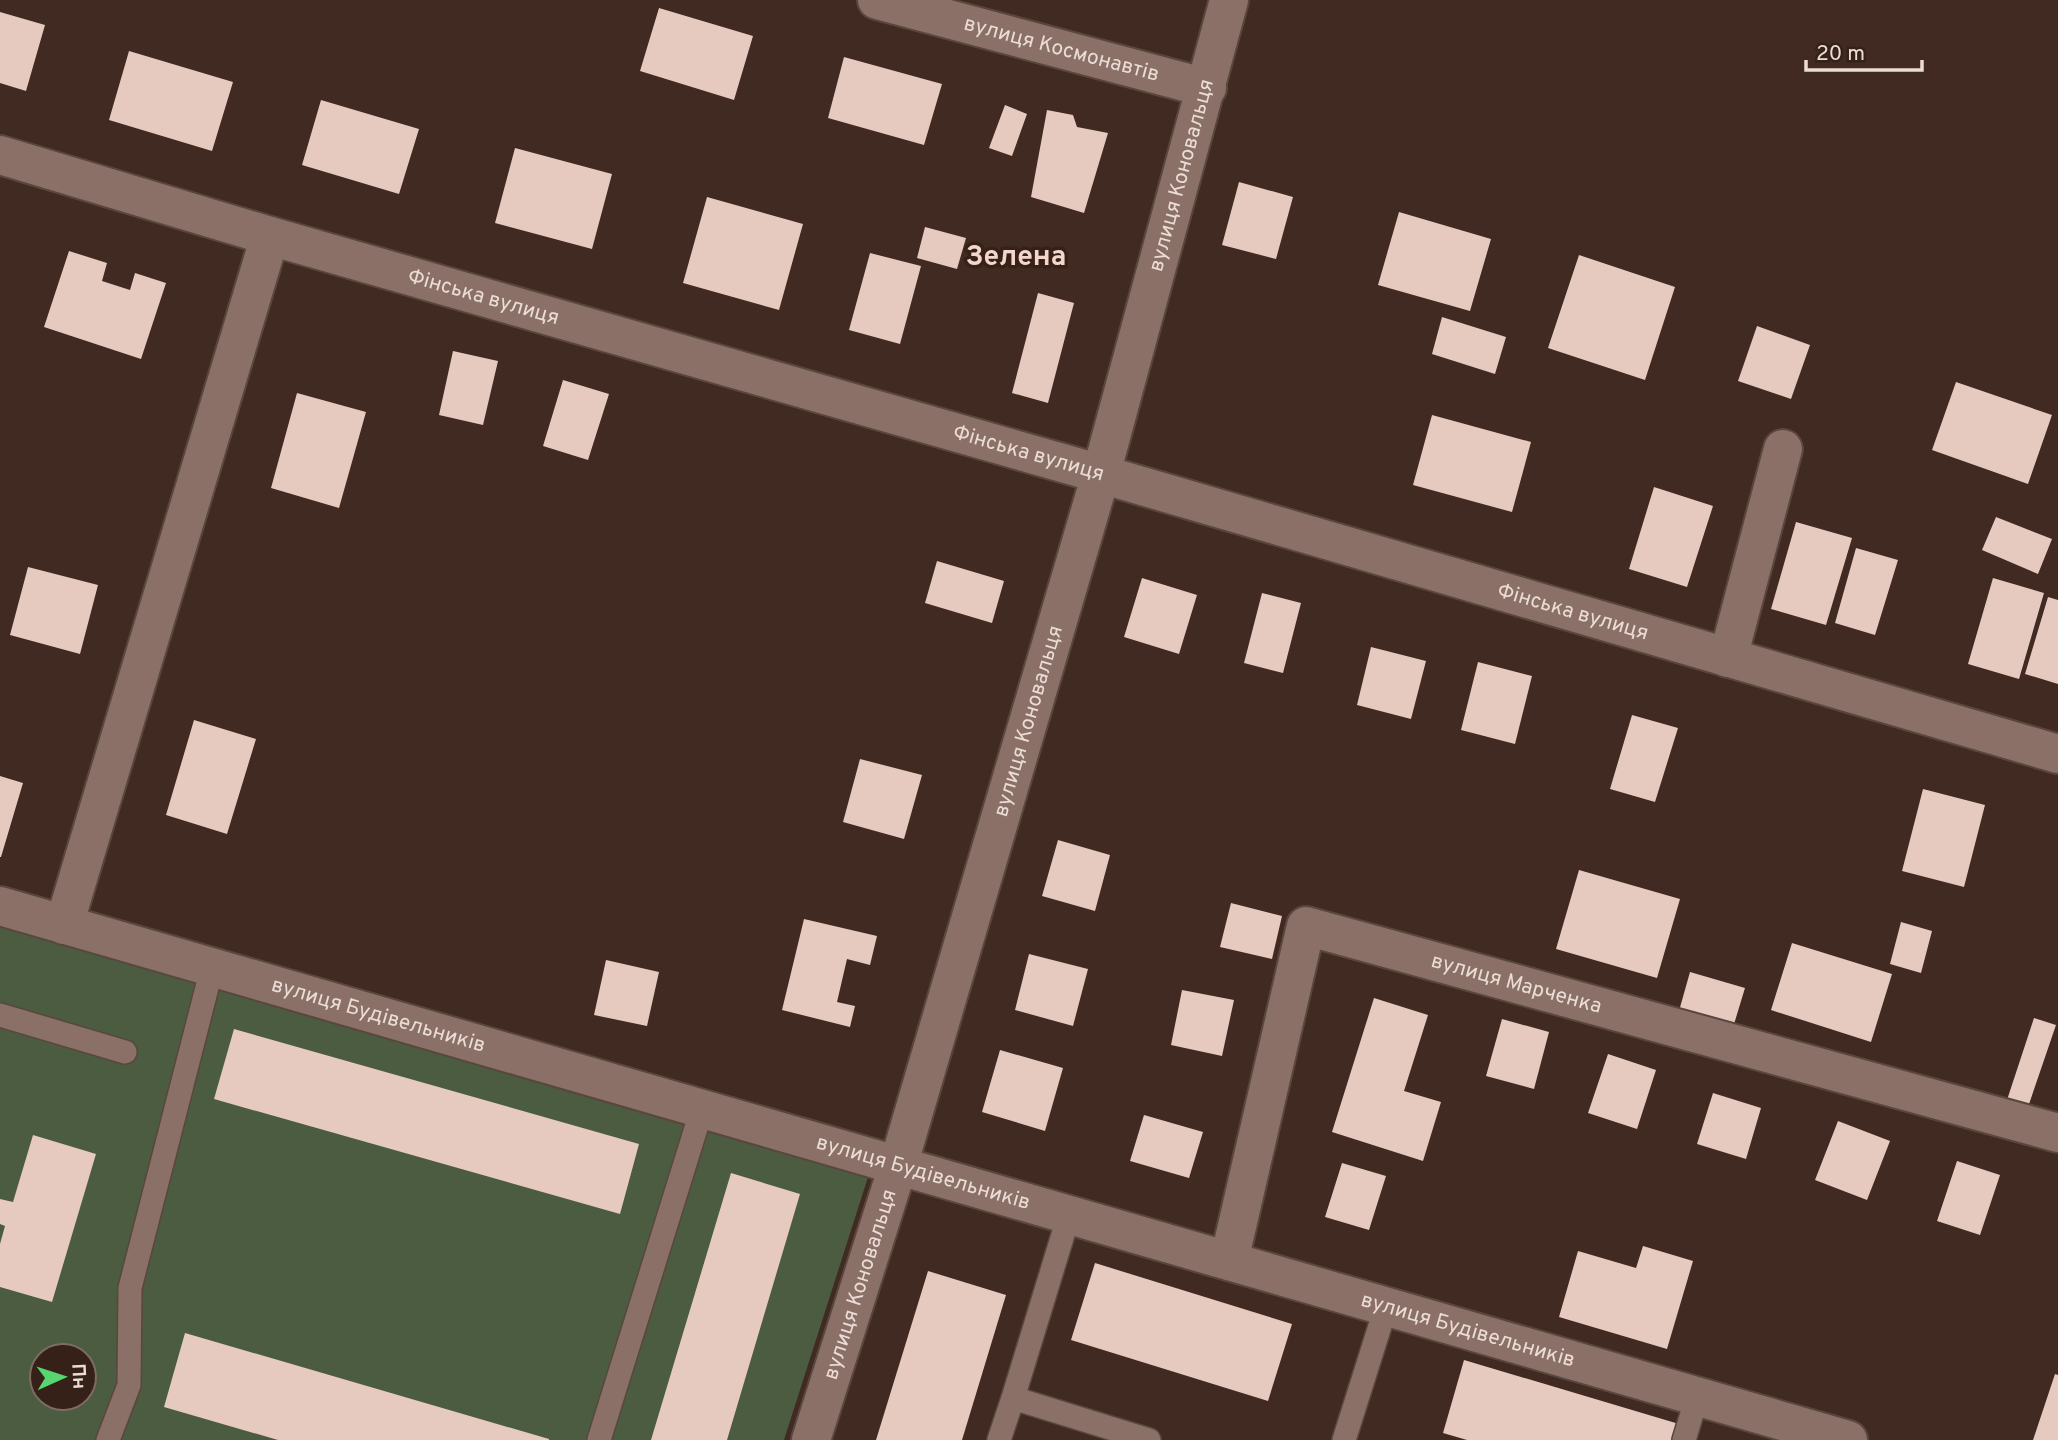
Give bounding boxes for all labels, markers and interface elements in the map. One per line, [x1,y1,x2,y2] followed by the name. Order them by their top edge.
[961,10,1162,88] street label: вулиця Космонавтів
[1806,28,1922,72] scale bar
[1816,41,1865,68] text: 20 m
[1143,76,1221,275] street label: вулиця Коновальця
[966,240,1066,276] district label: Зелена
[405,263,562,332] street label: Фінська вулиця
[950,419,1107,488] street label: Фінська вулиця
[1494,577,1652,647] street label: Фінська вулиця
[988,622,1069,820] street label: вулиця Коновальця
[1428,948,1605,1020] street label: вулиця Марченка
[268,972,489,1059] street label: вулиця Будівельників
[813,1129,1033,1217] street label: вулиця Будівельників
[817,1186,903,1383] street label: вулиця Коновальця
[1358,1286,1578,1374] street label: вулиця Будівельників
[28,1342,98,1412] north arrow
[65,1363,91,1390] text: Пн

